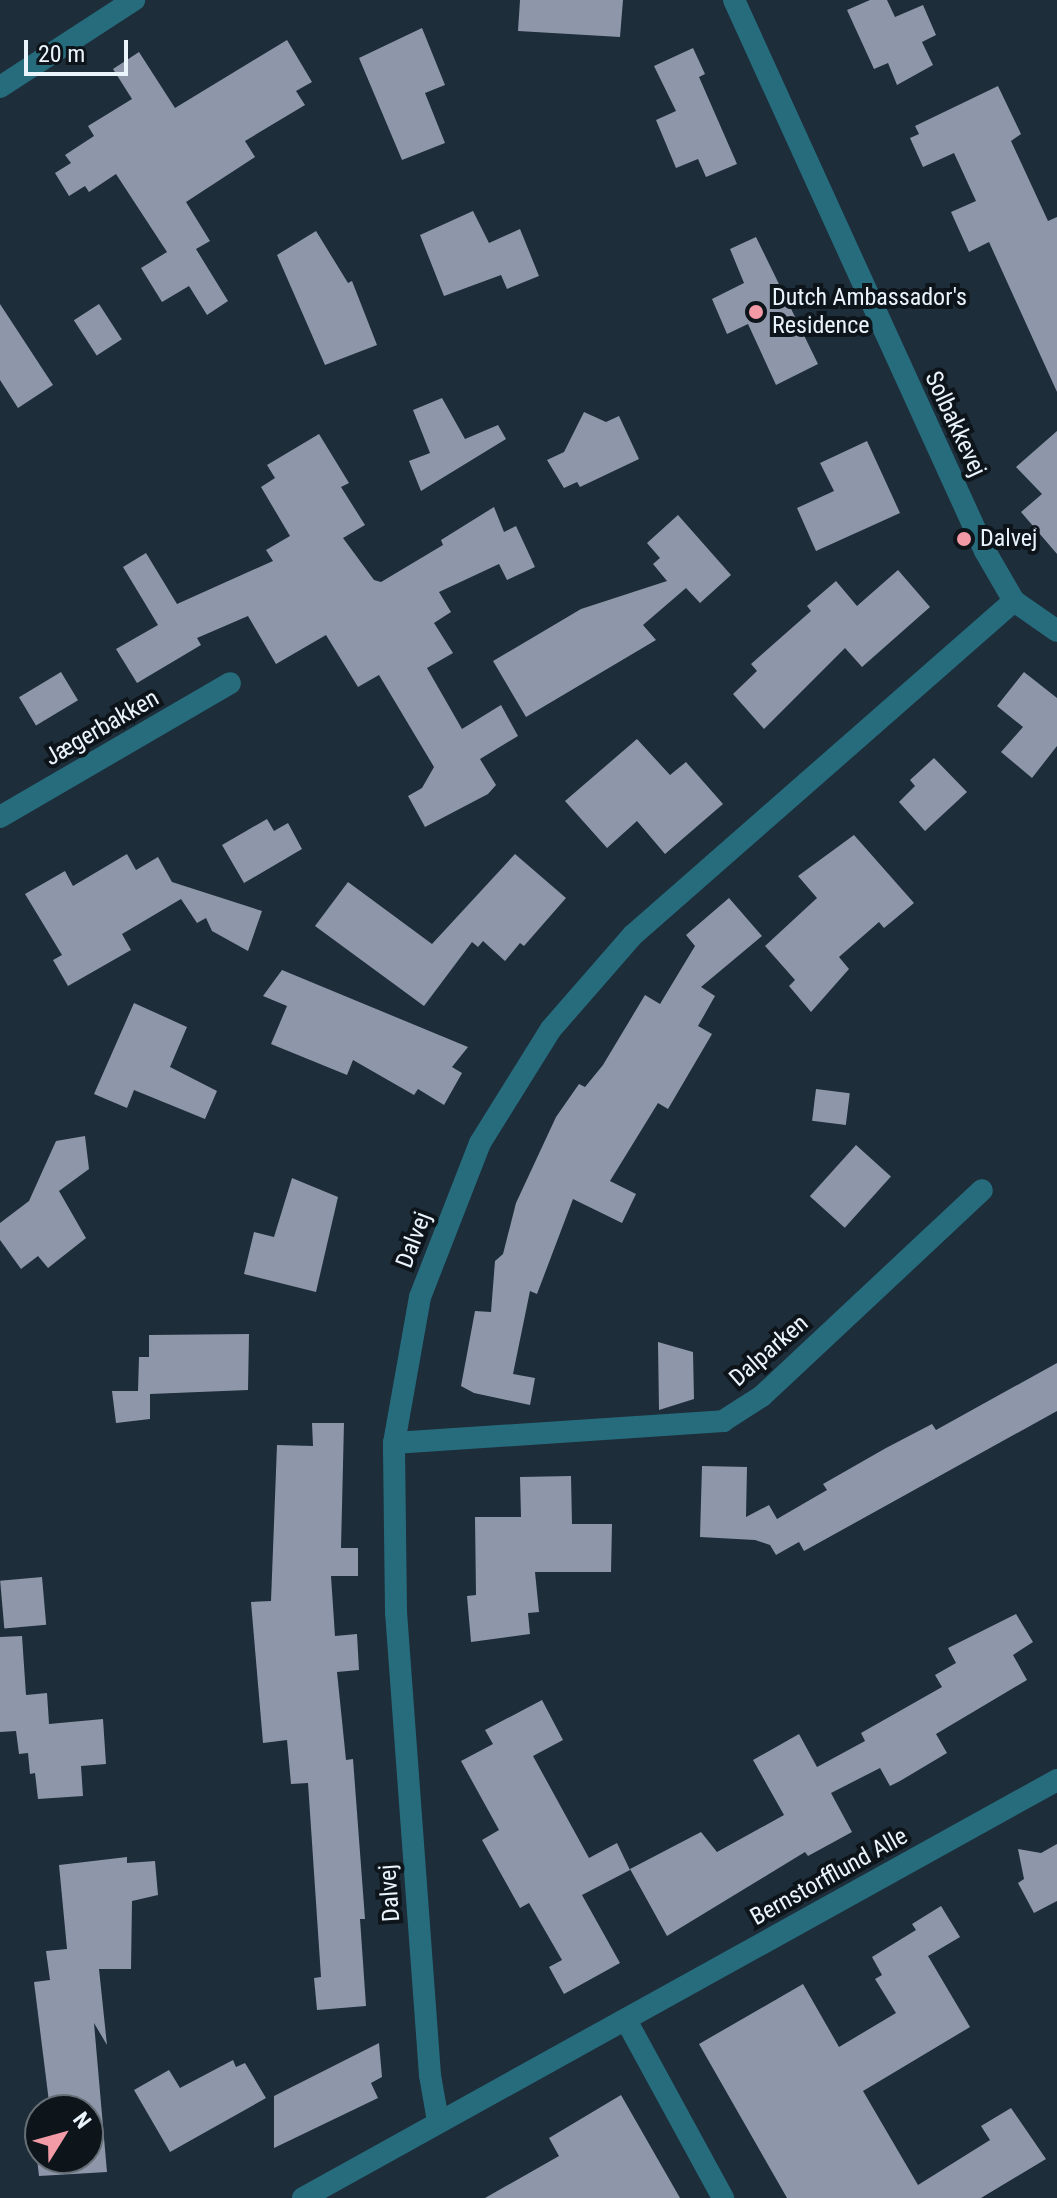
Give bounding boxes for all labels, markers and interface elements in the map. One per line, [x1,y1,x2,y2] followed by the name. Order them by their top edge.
[28,24,132,74] scale bar
[38,40,85,68] text: 20 m
[772,284,967,340] place label: Dutch Ambassador's Residence
[747,303,765,321] marker: Dutch Ambassador's Residence
[918,367,992,481] street label: Solbakkevej
[980,525,1037,553] place label: Dalvej
[955,530,973,548] marker: Dalvej
[40,684,164,772] street label: Jægerbakken
[390,1208,438,1272] street label: Dalvej
[724,1309,814,1393] street label: Dalparken
[745,1822,913,1932] street label: Bernstorfflund Alle
[374,1863,406,1923] street label: Dalvej
[24,2094,104,2174] north arrow
[68,2108,96,2133] text: N

